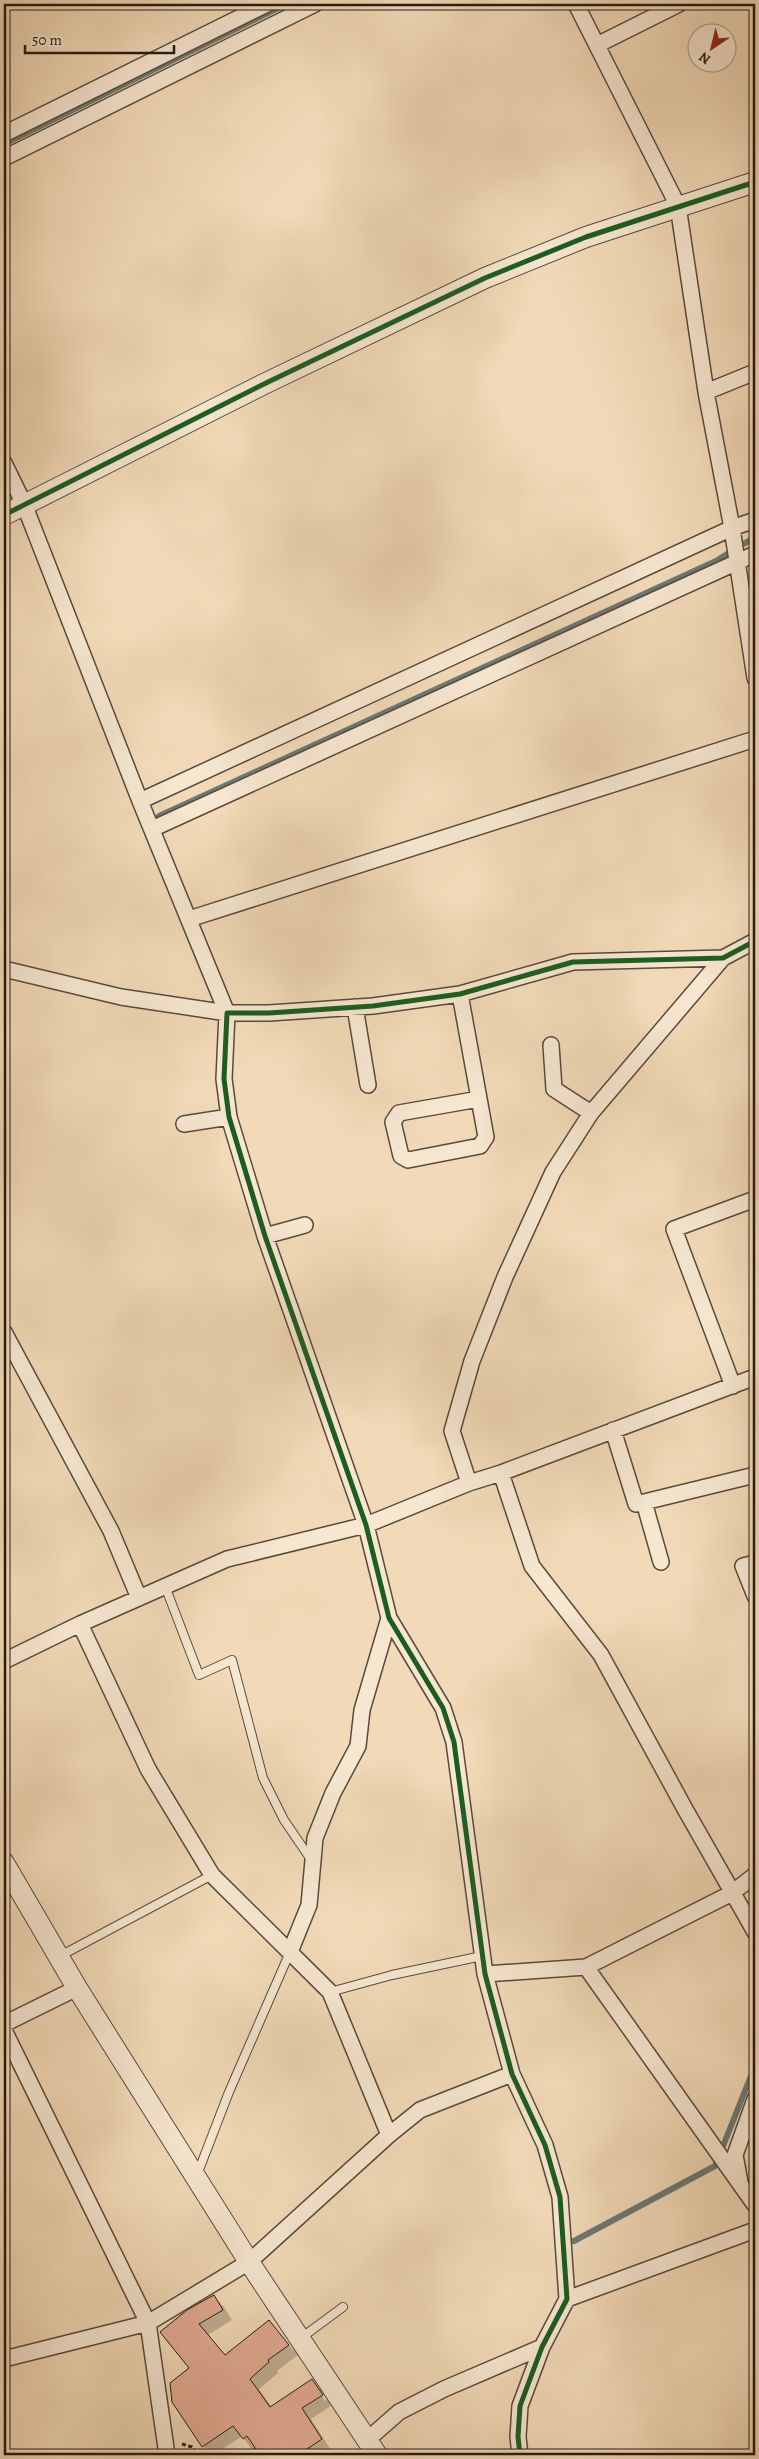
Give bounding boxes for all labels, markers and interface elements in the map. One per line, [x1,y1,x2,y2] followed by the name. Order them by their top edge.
[25,22,174,54] scale bar
[686,22,736,72] north arrow
[32,30,62,50] text: 50 m
[695,48,714,69] text: N

